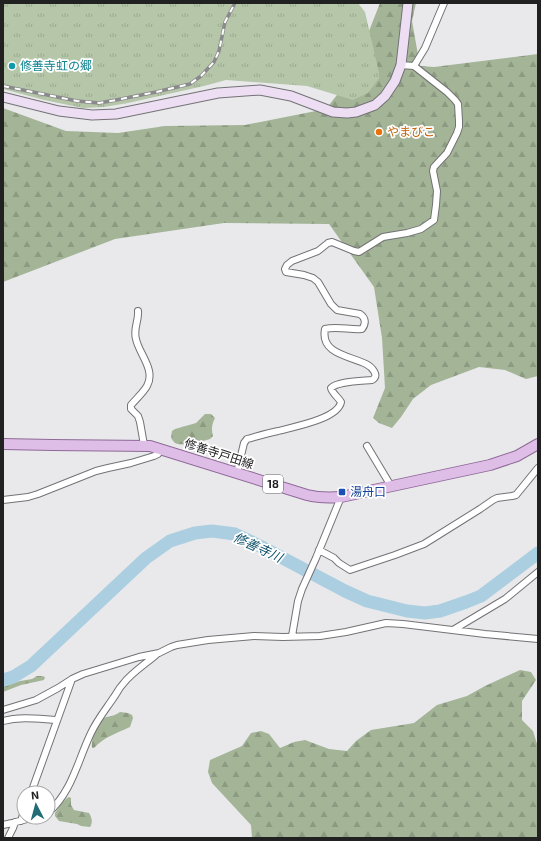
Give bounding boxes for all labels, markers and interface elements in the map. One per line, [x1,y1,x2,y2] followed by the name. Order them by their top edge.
[20,58,92,72] place label: 修善寺虹の郷
[7,61,17,71] marker: 修善寺虹の郷
[387,124,435,138] place label: やまびこ
[374,127,384,137] marker: やまびこ
[183,435,256,471] street label: 修善寺戸田線
[263,475,283,493] road number: 18
[350,484,386,498] place label: 湯舟口
[337,487,347,497] marker: 湯舟口
[231,529,287,566] water label: 修善寺川
[16,785,56,825] north arrow
[30,788,40,801] text: N

